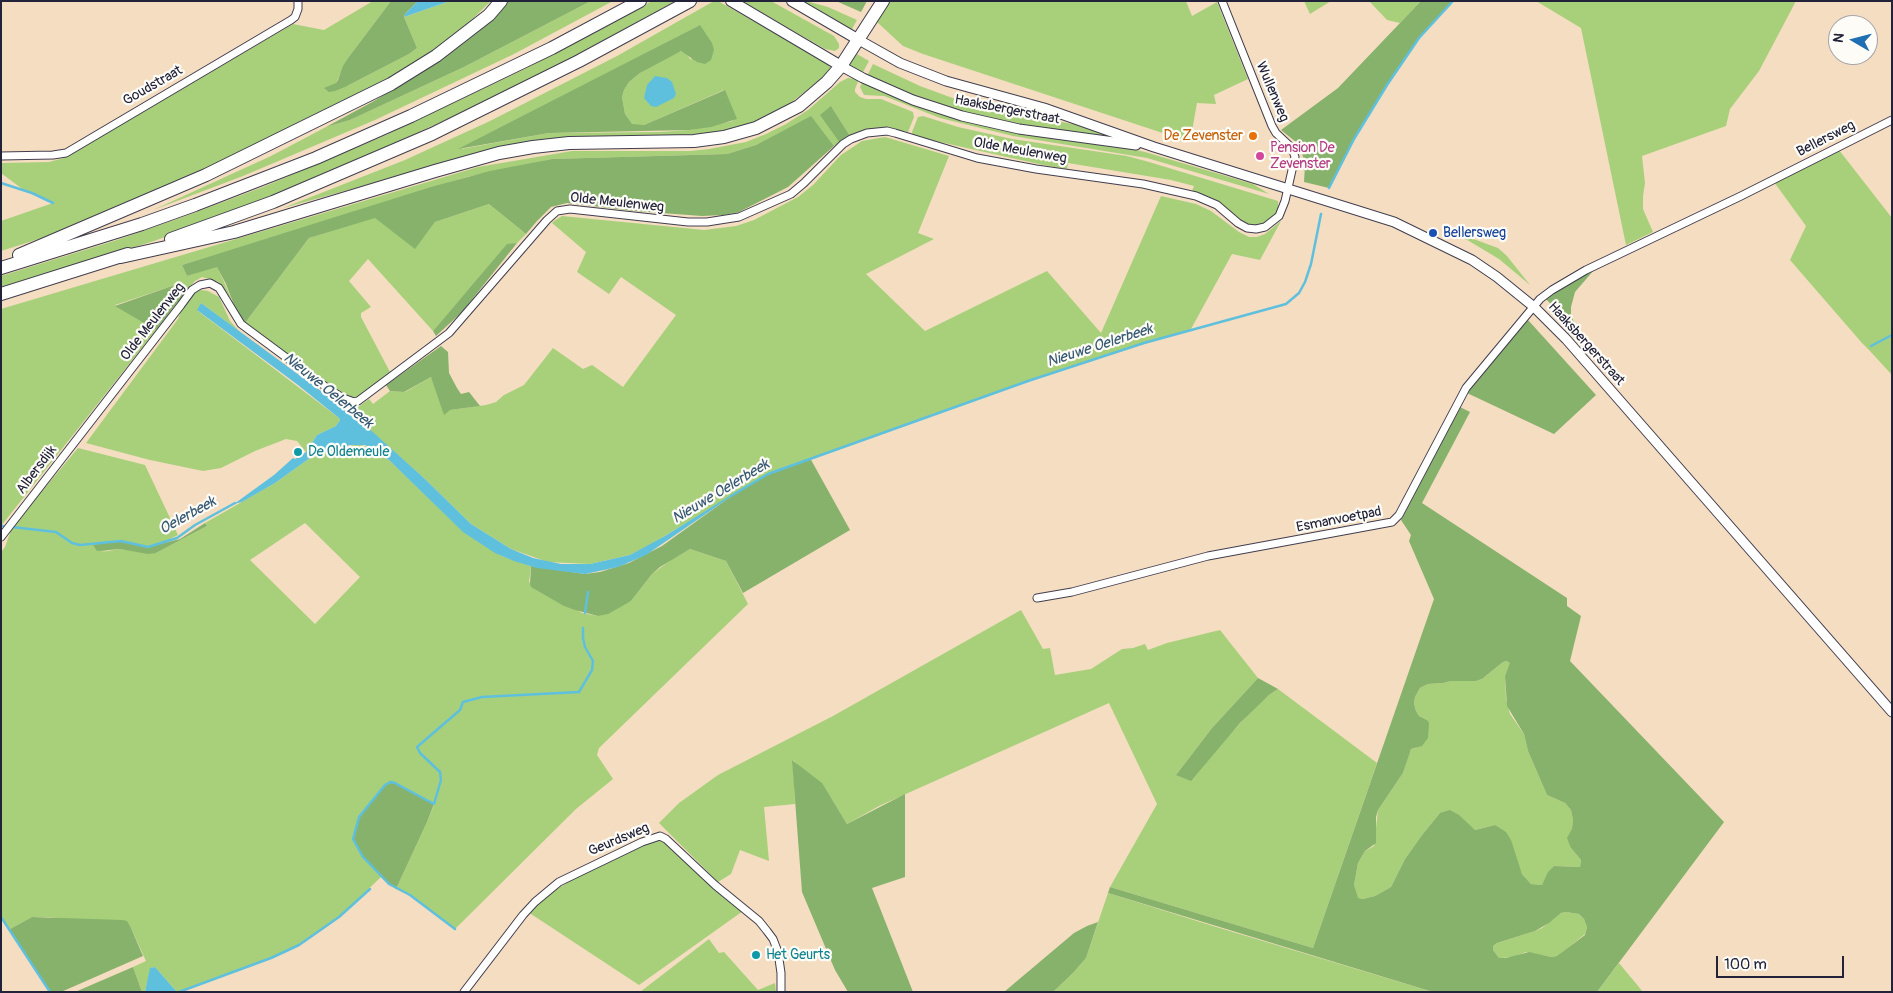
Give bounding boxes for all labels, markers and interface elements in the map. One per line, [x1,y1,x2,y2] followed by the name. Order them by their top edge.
[1828,15,1878,65] north arrow
[1830,32,1848,44] text: N
[1252,59,1292,125] street label: Wullenweg
[120,62,186,110] street label: Goudstraat
[953,92,1061,128] street label: Haaksbergerstraat
[1794,117,1858,161] street label: Bellersweg
[1163,128,1243,144] place label: De Zevenster
[1247,130,1259,142] marker: De Zevenster
[972,135,1068,167] street label: Olde Meulenweg
[1270,140,1335,172] place label: Pension De Zevenster
[1254,150,1266,162] marker: Pension De Zevenster
[569,190,665,216] street label: Olde Meulenweg
[1443,225,1506,241] place label: Bellersweg
[1427,227,1439,239] marker: Bellersweg
[117,280,189,364] street label: Olde Meulenweg
[1544,299,1628,389] street label: Haaksbergerstraat
[1045,320,1155,372] water label: Nieuwe Oelerbeek
[280,349,376,433] water label: Nieuwe Oelerbeek
[13,442,61,498] street label: Albersdijk
[308,444,389,460] place label: De Oldemeule
[292,446,304,458] marker: De Oldemeule
[669,456,773,528] water label: Nieuwe Oelerbeek
[157,493,219,539] water label: Oelerbeek
[1295,504,1383,536] street label: Esmanvoetpad
[586,820,652,860] street label: Geurdsweg
[1718,946,1846,978] scale bar
[766,947,830,963] place label: Het Geurts
[750,949,762,961] marker: Het Geurts
[1724,955,1767,974] text: 100 m

